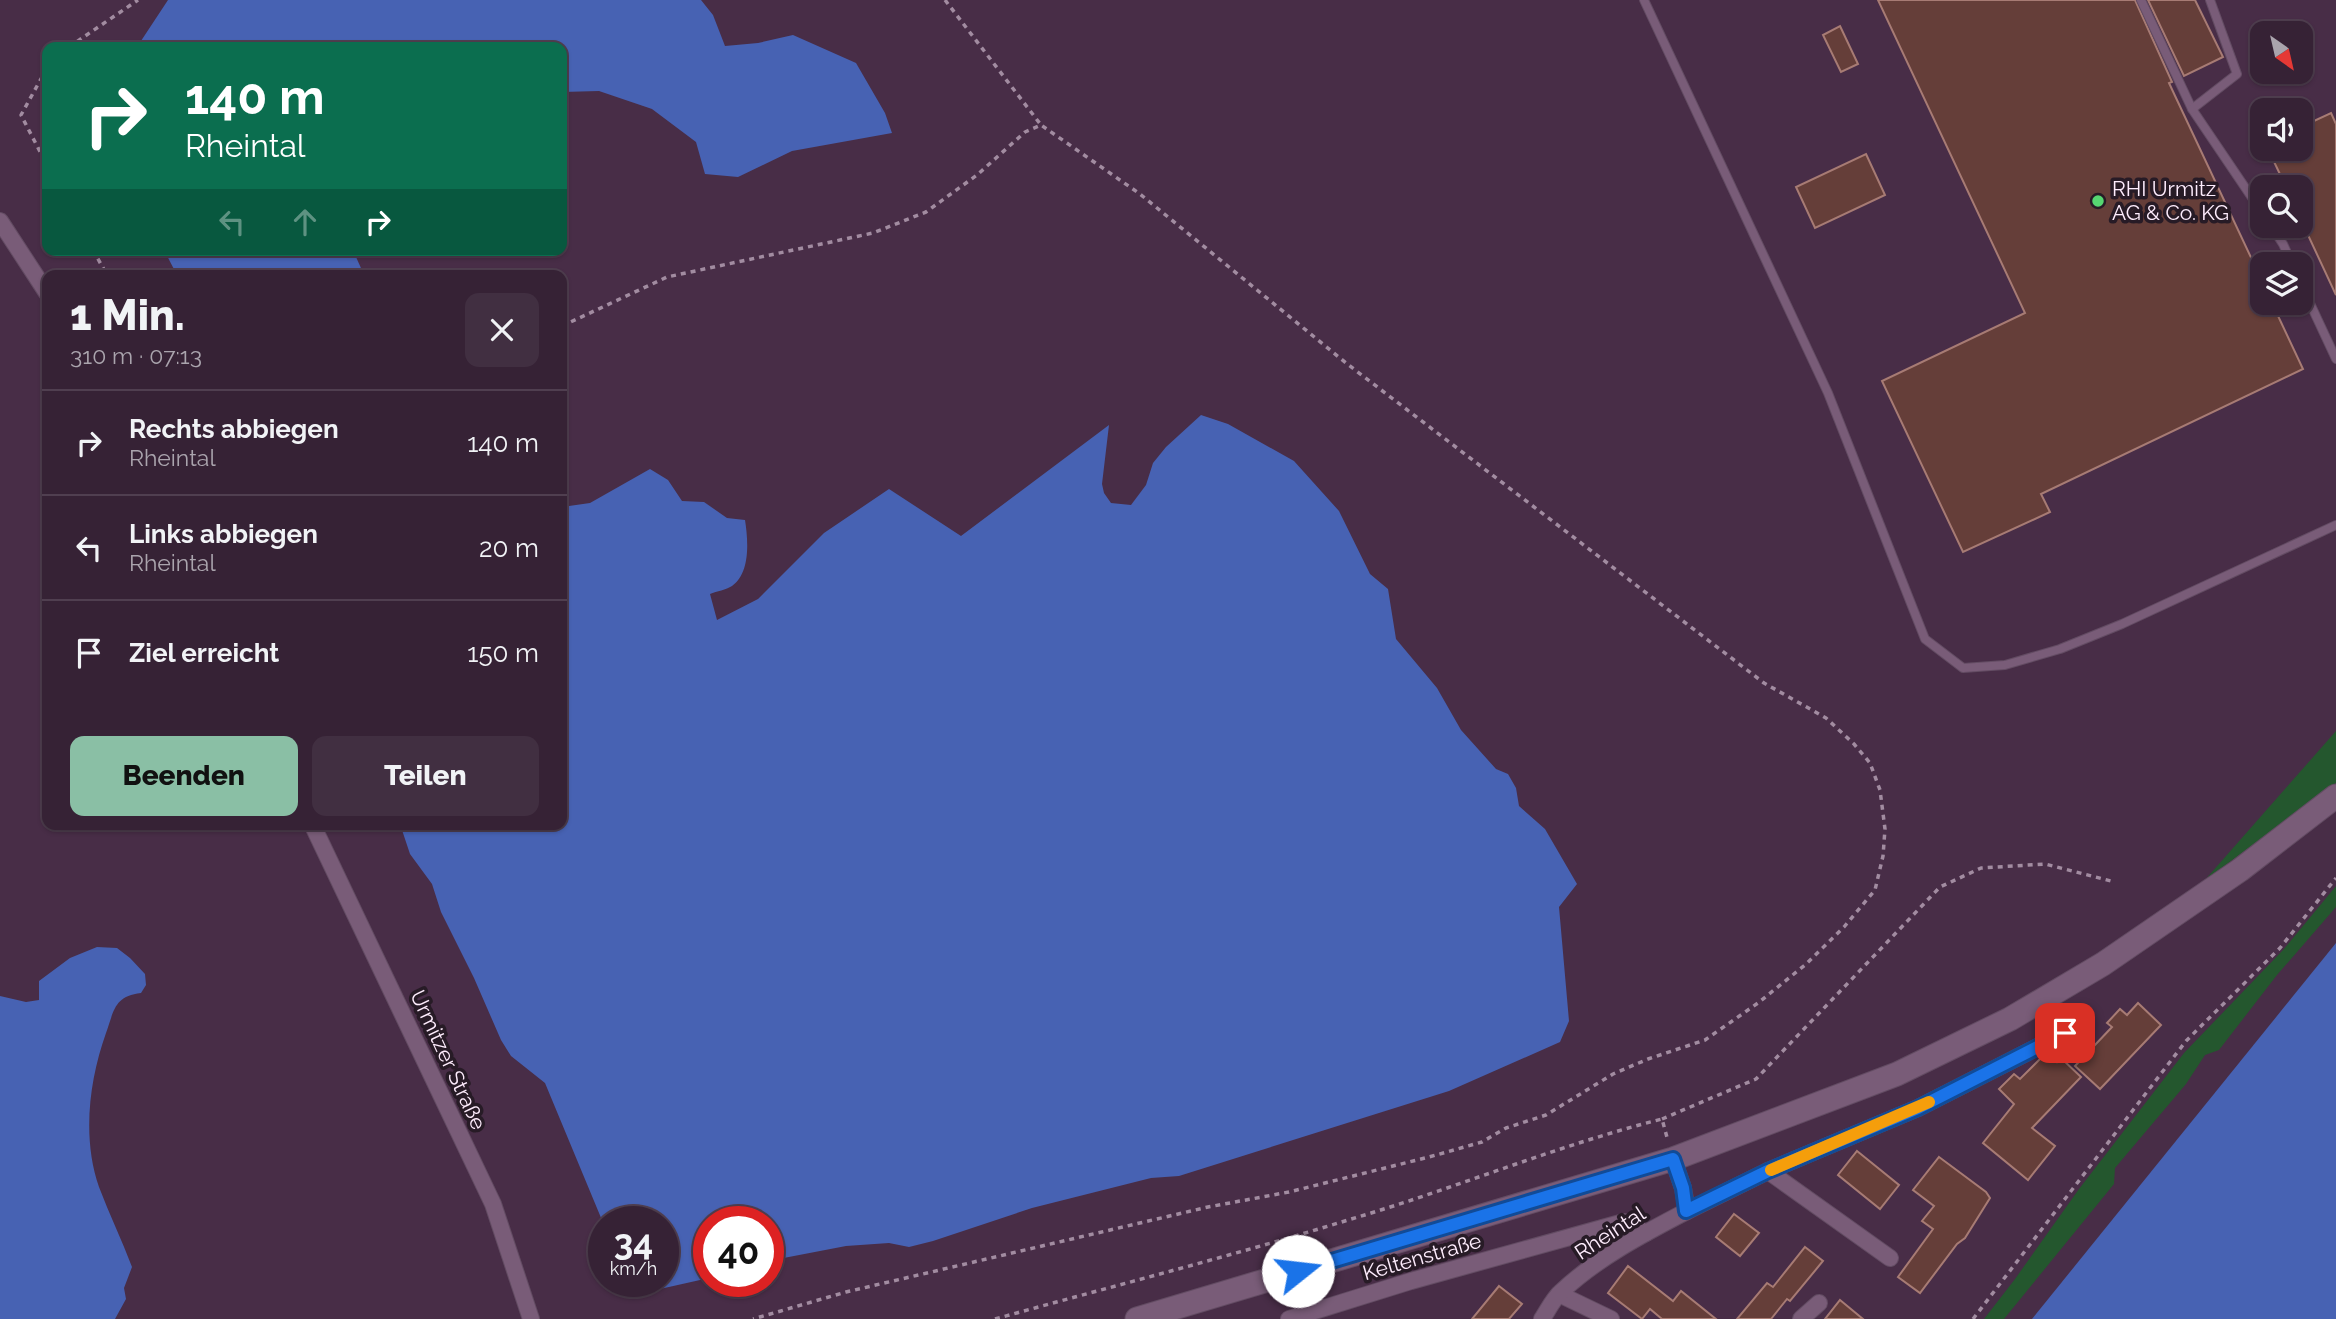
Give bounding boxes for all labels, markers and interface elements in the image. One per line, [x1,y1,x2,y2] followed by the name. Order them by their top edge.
[2250,21,2314,84] north arrow
[2250,21,2313,315] map controls
[185,68,325,125] text: 140 m
[70,70,161,161] icon: right
[2250,98,2313,161] button: sound
[185,127,306,164] text: Rheintal
[2250,175,2313,238] button: search
[2112,176,2229,225] place label: RHI Urmitz AG & Co. KG
[2090,193,2106,209] marker: RHI Urmitz AG & Co. KG
[213,203,251,241] icon: left
[286,203,324,241] icon: ahead
[359,203,397,241] icon: right
[2250,252,2313,315] button: layers
[70,291,185,340] text: 1 Min.
[465,293,539,367] button: close
[70,342,202,369] text: 310 m · 07:13
[129,414,339,444] text: Rechts abbiegen
[70,424,108,462] icon: right
[467,428,539,458] text: 140 m
[129,444,216,471] text: Rheintal
[129,519,318,549] text: Links abbiegen
[70,529,108,567] icon: left
[479,533,539,563] text: 20 m
[129,549,216,576] text: Rheintal
[70,634,108,672] icon: arrive
[129,638,279,668] text: Ziel erreicht
[467,638,539,668] text: 150 m
[70,736,298,816] button: Beenden
[312,736,539,816] button: Teilen
[405,986,492,1133] street label: Urmitzer Straße
[2035,1003,2095,1063] pin
[2046,1014,2084,1052] icon: arrive
[1570,1200,1650,1265] street label: Rheintal
[693,1206,784,1297] speed limit sign: 40
[614,1222,653,1263] text: 34
[1360,1228,1484,1285] street label: Keltenstraße
[1261,1234,1335,1308] position arrow
[610,1258,657,1279] text: km/h

